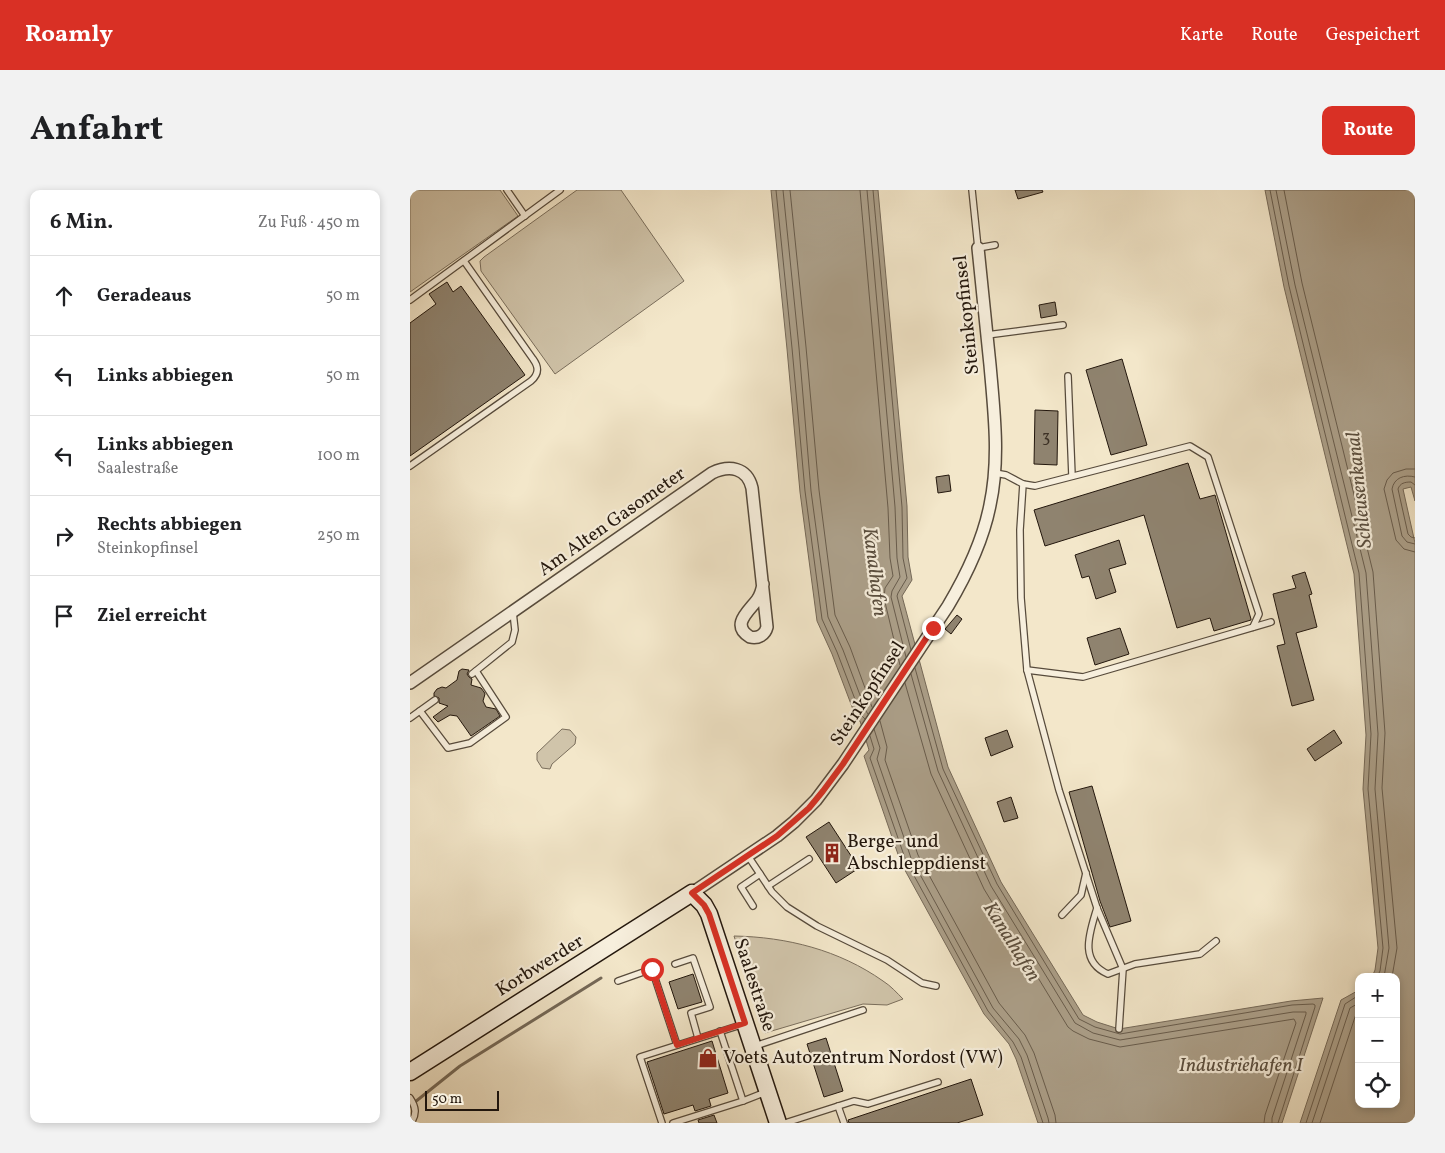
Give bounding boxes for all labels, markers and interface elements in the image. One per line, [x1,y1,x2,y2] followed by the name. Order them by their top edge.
[25,18,113,52] text: Roamly
[1180,23,1223,48] text: Karte
[1251,23,1298,48] text: Route
[1326,23,1420,48] text: Gespeichert
[30,106,163,154] text: Anfahrt
[1322,106,1415,155] button: Route
[50,208,113,237] text: 6 Min.
[258,212,360,234] text: Zu Fuß · 450 m
[948,254,986,376] street label: Steinkopfinsel
[50,282,78,310] icon: ahead
[97,283,192,309] text: Geradeaus
[326,285,360,307] text: 50 m
[50,362,78,390] icon: left
[97,363,234,389] text: Links abbiegen
[326,365,360,387] text: 50 m
[1042,427,1050,449] house number: 3
[1340,430,1380,550] water label: Schleusenkanal
[97,432,234,458] text: Links abbiegen
[50,442,78,470] icon: left
[317,445,360,467] text: 100 m
[97,458,178,480] text: Saalestraße
[533,461,691,583] street label: Am Alten Gasometer
[97,512,242,538] text: Rechts abbiegen
[50,522,78,550] icon: right
[317,525,360,547] text: 250 m
[855,526,893,618] water label: Kanalhafen
[97,538,198,560] text: Steinkopfinsel
[50,602,78,630] icon: arrive
[97,603,207,629] text: Ziel erreicht
[922,617,945,640] route end
[824,636,912,751] street label: Steinkopfinsel
[847,829,987,877] place label: Berge- und Abschleppdienst
[821,842,843,864] building icon: Berge- und Abschleppdienst
[975,897,1047,987] water label: Kanalhafen
[491,929,589,1003] street label: Korbwerder
[727,935,781,1035] street label: Saalestraße
[641,958,664,981] route start
[1355,973,1400,1108] map controls
[1355,973,1400,1018] button: +
[1355,1018,1400,1063] button: −
[723,1045,1003,1071] place label: Voets Autozentrum Nordost (VW)
[697,1047,719,1069] shop icon: Voets Autozentrum Nordost (VW)
[1179,1052,1304,1080] water label: Industriehafen I
[1355,1063,1400,1108] button: locate
[425,1088,499,1111] scale bar
[432,1090,462,1109] text: 50 m

